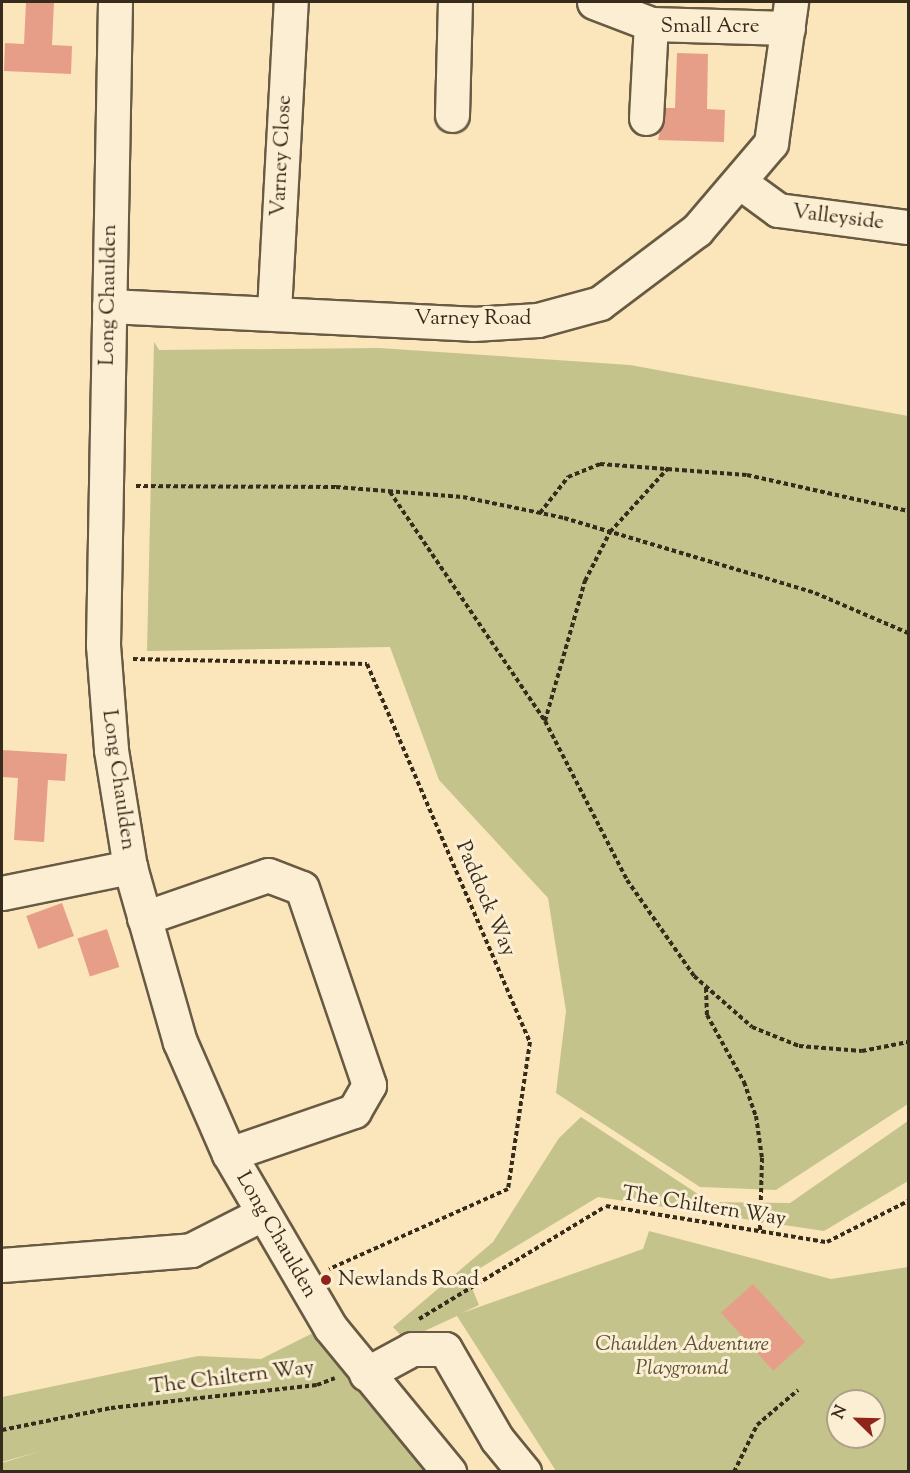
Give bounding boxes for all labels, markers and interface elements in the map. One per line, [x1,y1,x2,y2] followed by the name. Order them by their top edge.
[661,14,759,40] street label: Small Acre
[266,95,298,217] street label: Varney Close
[791,200,885,236] street label: Valleyside
[95,224,123,366] street label: Long Chaulden
[415,306,531,332] street label: Varney Road
[96,708,140,852] street label: Long Chaulden
[449,837,521,961] street label: Paddock Way
[230,1168,322,1302] street label: Long Chaulden
[620,1182,788,1232] street label: The Chiltern Way
[338,1267,479,1293] place label: Newlands Road
[319,1273,333,1287] marker: Newlands Road
[595,1332,769,1382] park label: Chaulden Adventure Playground
[148,1355,316,1401] street label: The Chiltern Way
[826,1389,886,1449] north arrow
[828,1402,854,1423] text: N

